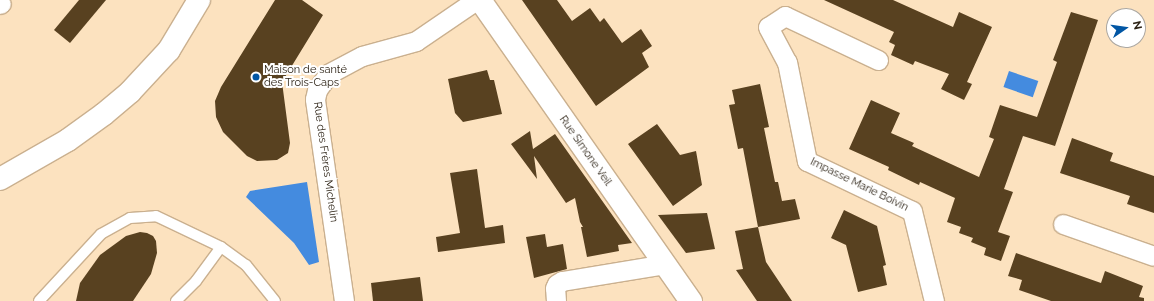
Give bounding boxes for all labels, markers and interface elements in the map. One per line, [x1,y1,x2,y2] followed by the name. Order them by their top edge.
[1106,8,1146,48] north arrow
[1130,20,1144,31] text: N
[264,64,347,90] place label: Maison de santé des Trois-Caps
[251,72,261,82] marker: Maison de santé des Trois-Caps
[310,101,340,223] street label: Rue des Frères Michelin
[556,113,614,189] street label: Rue Simone Veil
[808,155,910,215] street label: Impasse Marie Boivin

